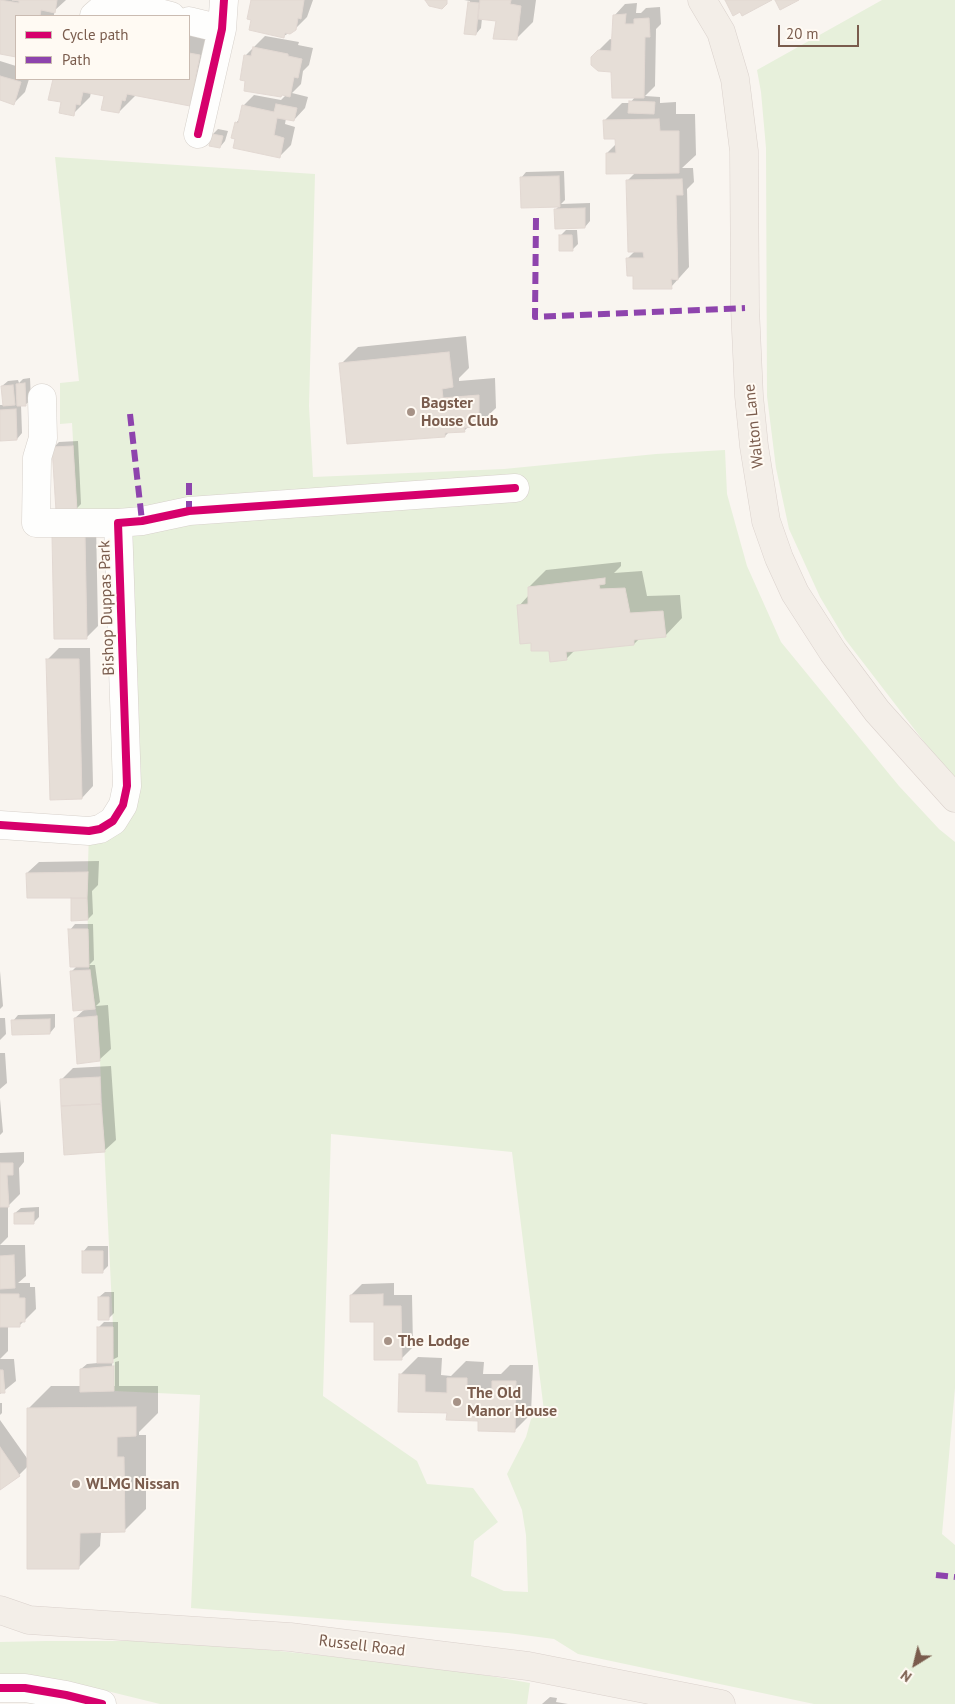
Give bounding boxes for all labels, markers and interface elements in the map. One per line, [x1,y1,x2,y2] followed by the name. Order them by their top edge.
[15,15,190,80] legend
[780,15,861,47] scale bar
[786,24,819,43] text: 20 m
[62,25,128,44] text: Cycle path
[62,50,91,69] text: Path
[740,383,768,469] street label: Walton Lane
[421,393,498,431] place label: Bagster House Club
[405,406,417,418] marker: Bagster House Club
[95,540,119,676] street label: Bishop Duppas Park
[398,1331,470,1351] place label: The Lodge
[382,1335,394,1347] marker: The Lodge
[467,1383,557,1421] place label: The Old Manor House
[451,1396,463,1408] marker: The Old Manor House
[86,1474,180,1494] place label: WLMG Nissan
[70,1478,82,1490] marker: WLMG Nissan
[318,1631,406,1661] street label: Russell Road
[890,1639,940,1689] north arrow
[897,1666,915,1686] text: N

